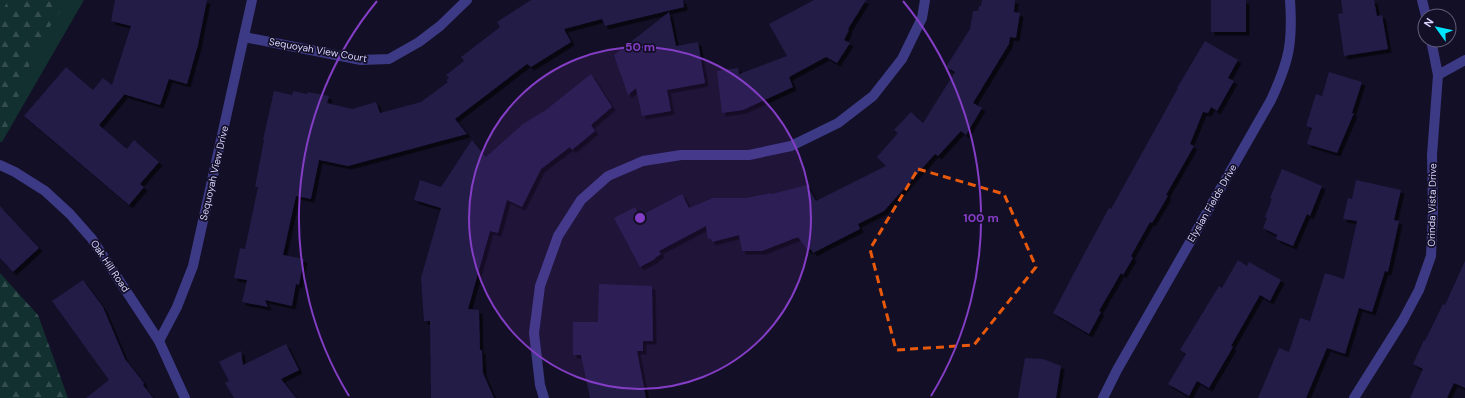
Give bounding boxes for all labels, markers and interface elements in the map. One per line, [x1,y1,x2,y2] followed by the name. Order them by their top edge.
[1417,8,1457,48] north arrow
[1421,15,1437,30] text: N
[268,35,368,65] street label: Sequoyah View Court
[625,39,655,55] text: 50 m
[197,124,231,222] street label: Sequoyah View Drive
[1184,161,1240,244] street label: Elysian Fields Drive
[1425,163,1439,247] street label: Orinda Vista Drive
[963,210,999,226] text: 100 m
[633,211,647,225] centre of rings
[88,237,132,295] street label: Oak Hill Road

